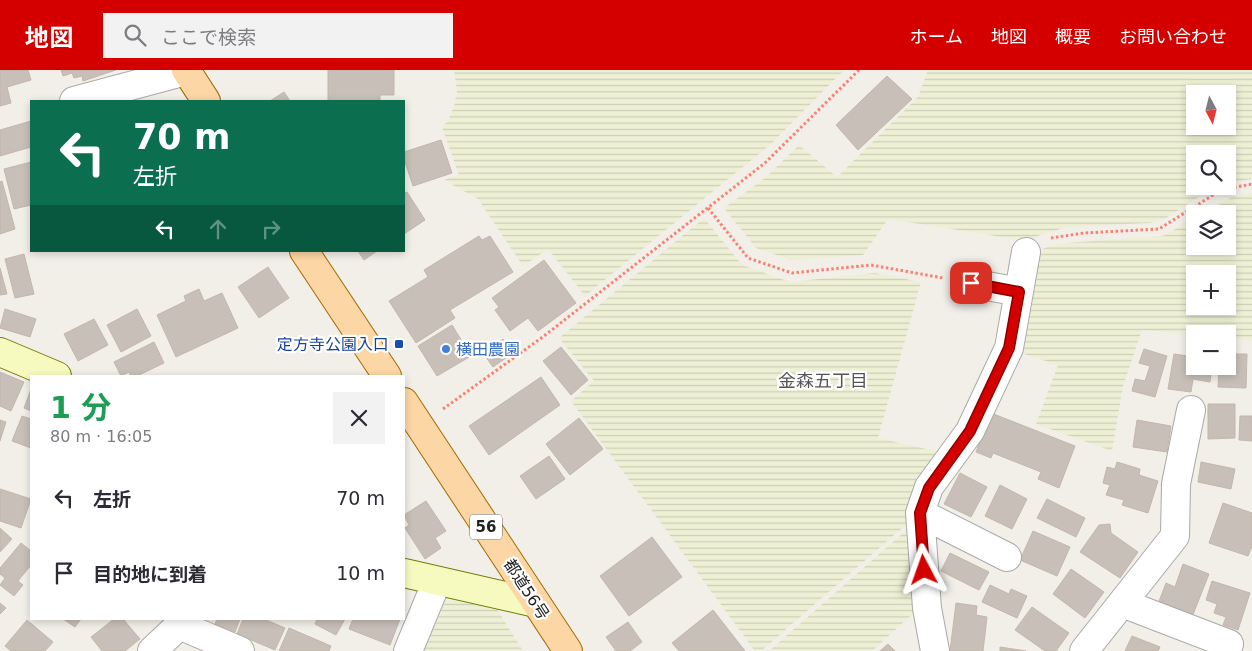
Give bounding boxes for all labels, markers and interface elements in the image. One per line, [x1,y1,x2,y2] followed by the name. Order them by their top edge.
[103,13,453,58] search box
[121,21,149,49] icon: search
[25,24,73,52] text: 地図
[161,26,256,48] text: ここで検索
[910,26,963,47] text: ホーム
[991,26,1027,47] text: 地図
[1055,26,1091,47] text: 概要
[1119,26,1227,47] text: お問い合わせ
[1186,85,1236,135] north arrow
[1186,85,1236,375] map controls
[133,117,230,157] text: 70 m
[50,120,115,185] icon: left
[1186,145,1236,195] button: search
[133,164,177,189] text: 左折
[1186,205,1236,255] button: layers
[151,215,179,243] icon: left
[204,215,232,243] icon: ahead
[257,215,285,243] icon: right
[950,262,992,304] pin
[1186,265,1236,315] button: +
[957,269,985,297] icon: arrive
[1186,325,1236,375] button: −
[277,335,389,354] place label: 定方寺公園入口
[393,338,405,350] marker: 定方寺公園入口
[456,340,520,359] place label: 横田農園
[440,343,452,355] marker: 横田農園
[778,370,868,391] district label: 金森五丁目
[50,390,111,425] text: 1 分
[333,392,385,444] button: close
[50,427,152,446] text: 80 m · 16:05
[50,484,78,512] icon: left
[336,487,385,509] text: 70 m
[93,488,131,510] text: 左折
[470,514,502,540] road number: 56
[897,543,949,595] position arrow
[500,555,553,623] street label: 都道56号
[50,559,78,587] icon: arrive
[336,562,385,584] text: 10 m
[93,563,207,585] text: 目的地に到着

